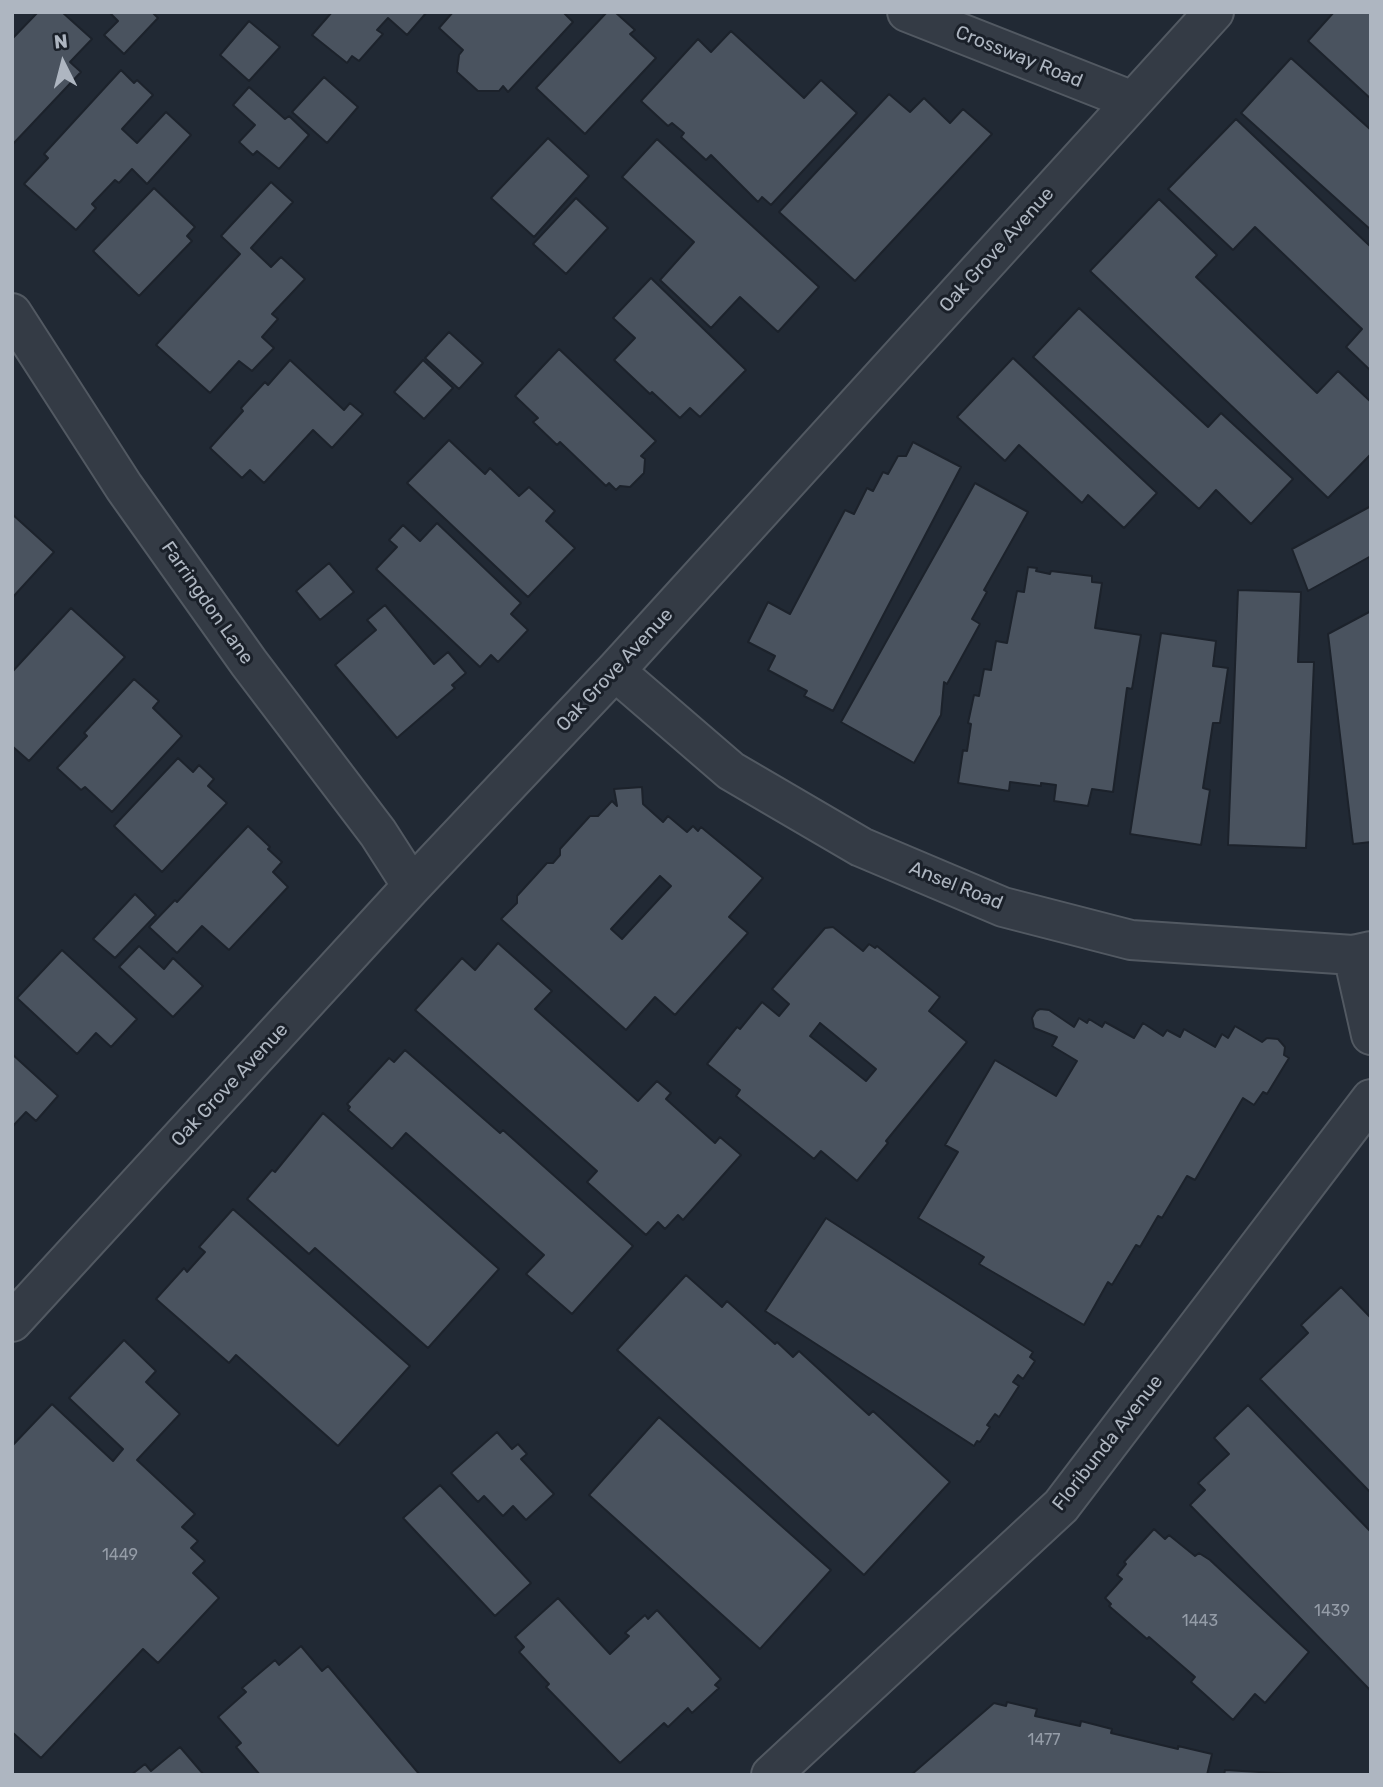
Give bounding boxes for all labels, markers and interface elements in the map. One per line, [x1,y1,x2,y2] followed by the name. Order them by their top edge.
[952,21,1086,93] street label: Crossway Road
[28,28,98,98] north arrow
[53,29,69,54] text: N
[935,183,1059,317] street label: Oak Grove Avenue
[156,537,258,669] street label: Farringdon Lane
[552,604,678,736] street label: Oak Grove Avenue
[906,857,1006,915] street label: Ansel Road
[167,1019,293,1151] street label: Oak Grove Avenue
[1048,1371,1168,1515] street label: Floribunda Avenue
[102,1545,138,1565] house number: 1449
[1314,1601,1350,1621] house number: 1439
[1182,1611,1218,1631] house number: 1443
[1028,1730,1060,1750] house number: 1477

